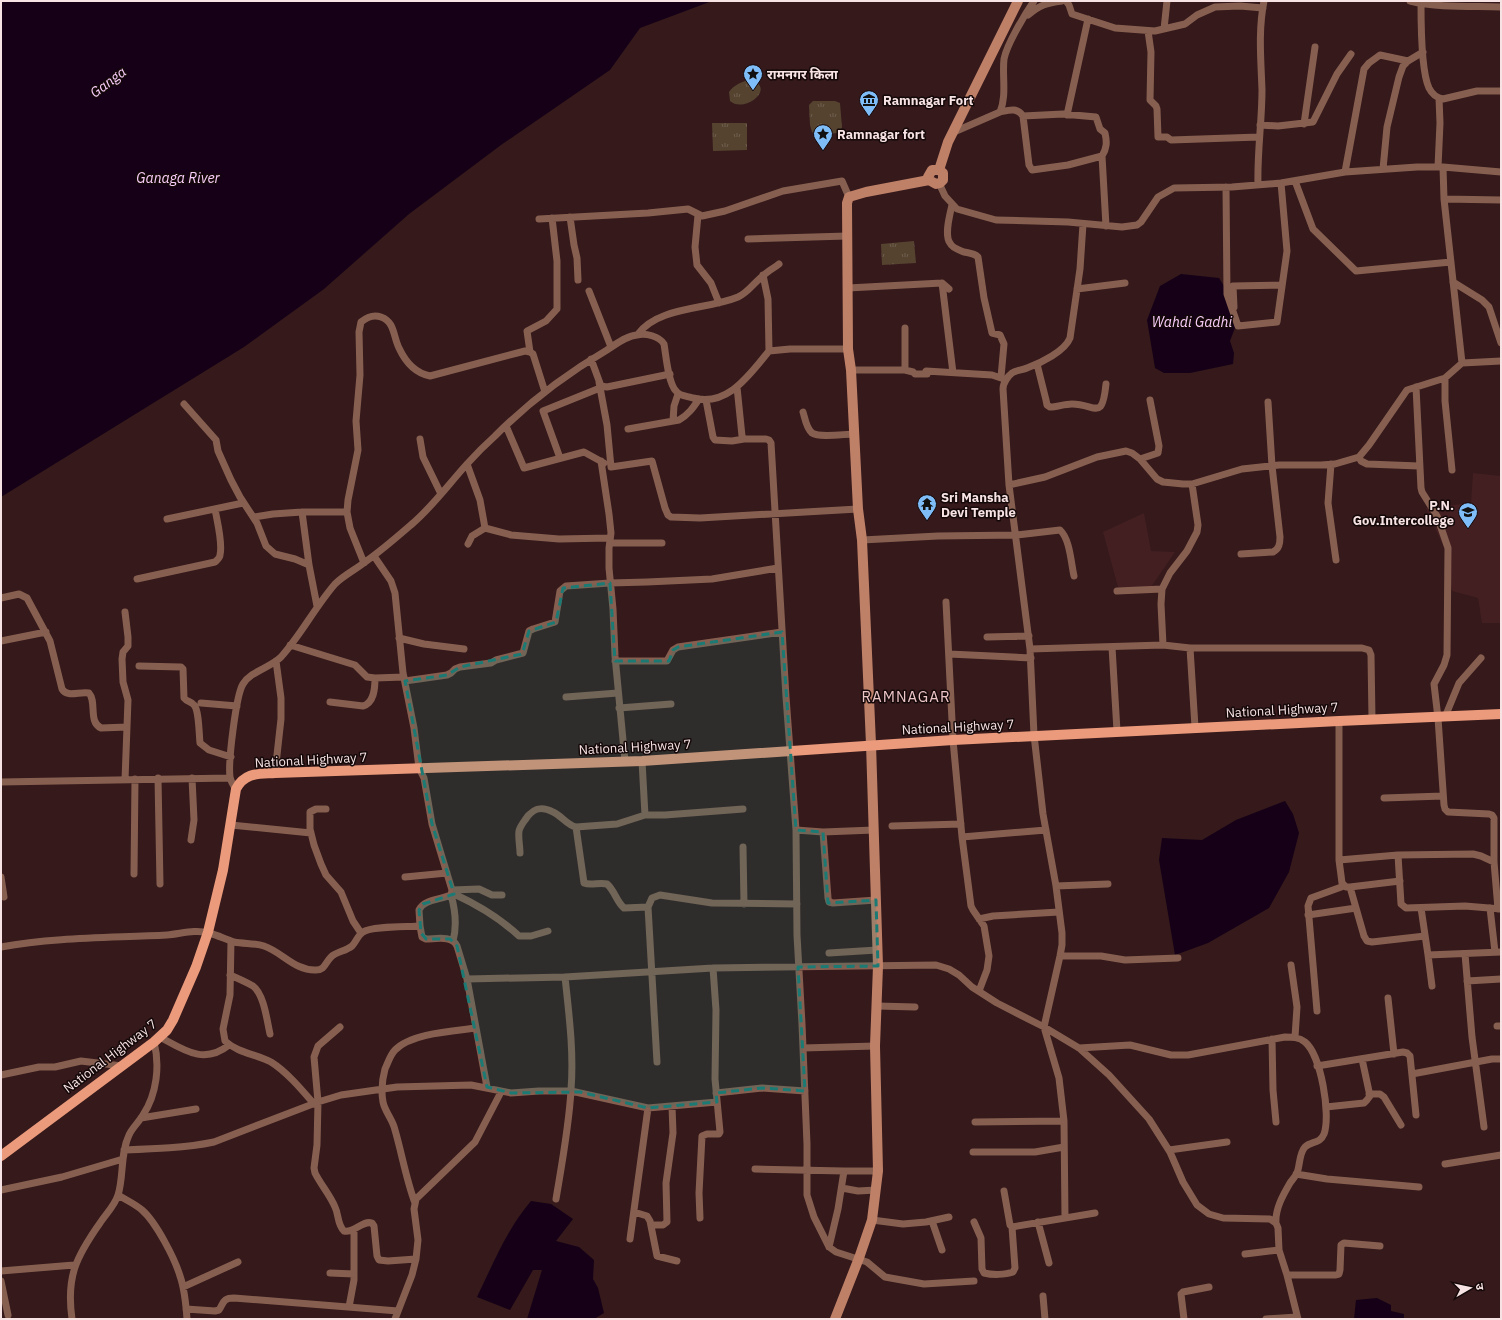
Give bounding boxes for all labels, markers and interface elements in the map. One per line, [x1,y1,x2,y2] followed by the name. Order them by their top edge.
[86,63,130,101] water label: Ganga
[742,63,764,91] place icon: रामनगर किला
[767,66,839,83] place label: रामनगर किला
[858,89,880,117] museum icon: Ramnagar Fort
[883,92,973,109] place label: Ramnagar Fort
[812,123,834,151] place icon: Ramnagar fort
[837,126,925,143] place label: Ramnagar fort
[136,169,221,187] water label: Ganaga River
[1152,313,1232,331] water label: Wahdi Gadhi
[941,489,1016,521] place label: Sri Mansha Devi Temple
[916,493,938,521] temple icon: Sri Mansha Devi Temple
[1353,497,1454,529] place label: P.N. Gov.Intercollege
[1457,501,1479,529] school or university icon: P.N. Gov.Intercollege
[861,687,951,706] district label: RAMNAGAR
[1225,699,1339,721] street label: National Highway 7
[901,716,1015,738] street label: National Highway 7
[578,736,692,758] street label: National Highway 7
[254,749,368,771] street label: National Highway 7
[60,1015,160,1097] street label: National Highway 7
[1450,1268,1490,1308] north arrow
[1472,1282,1487,1291] text: उ

